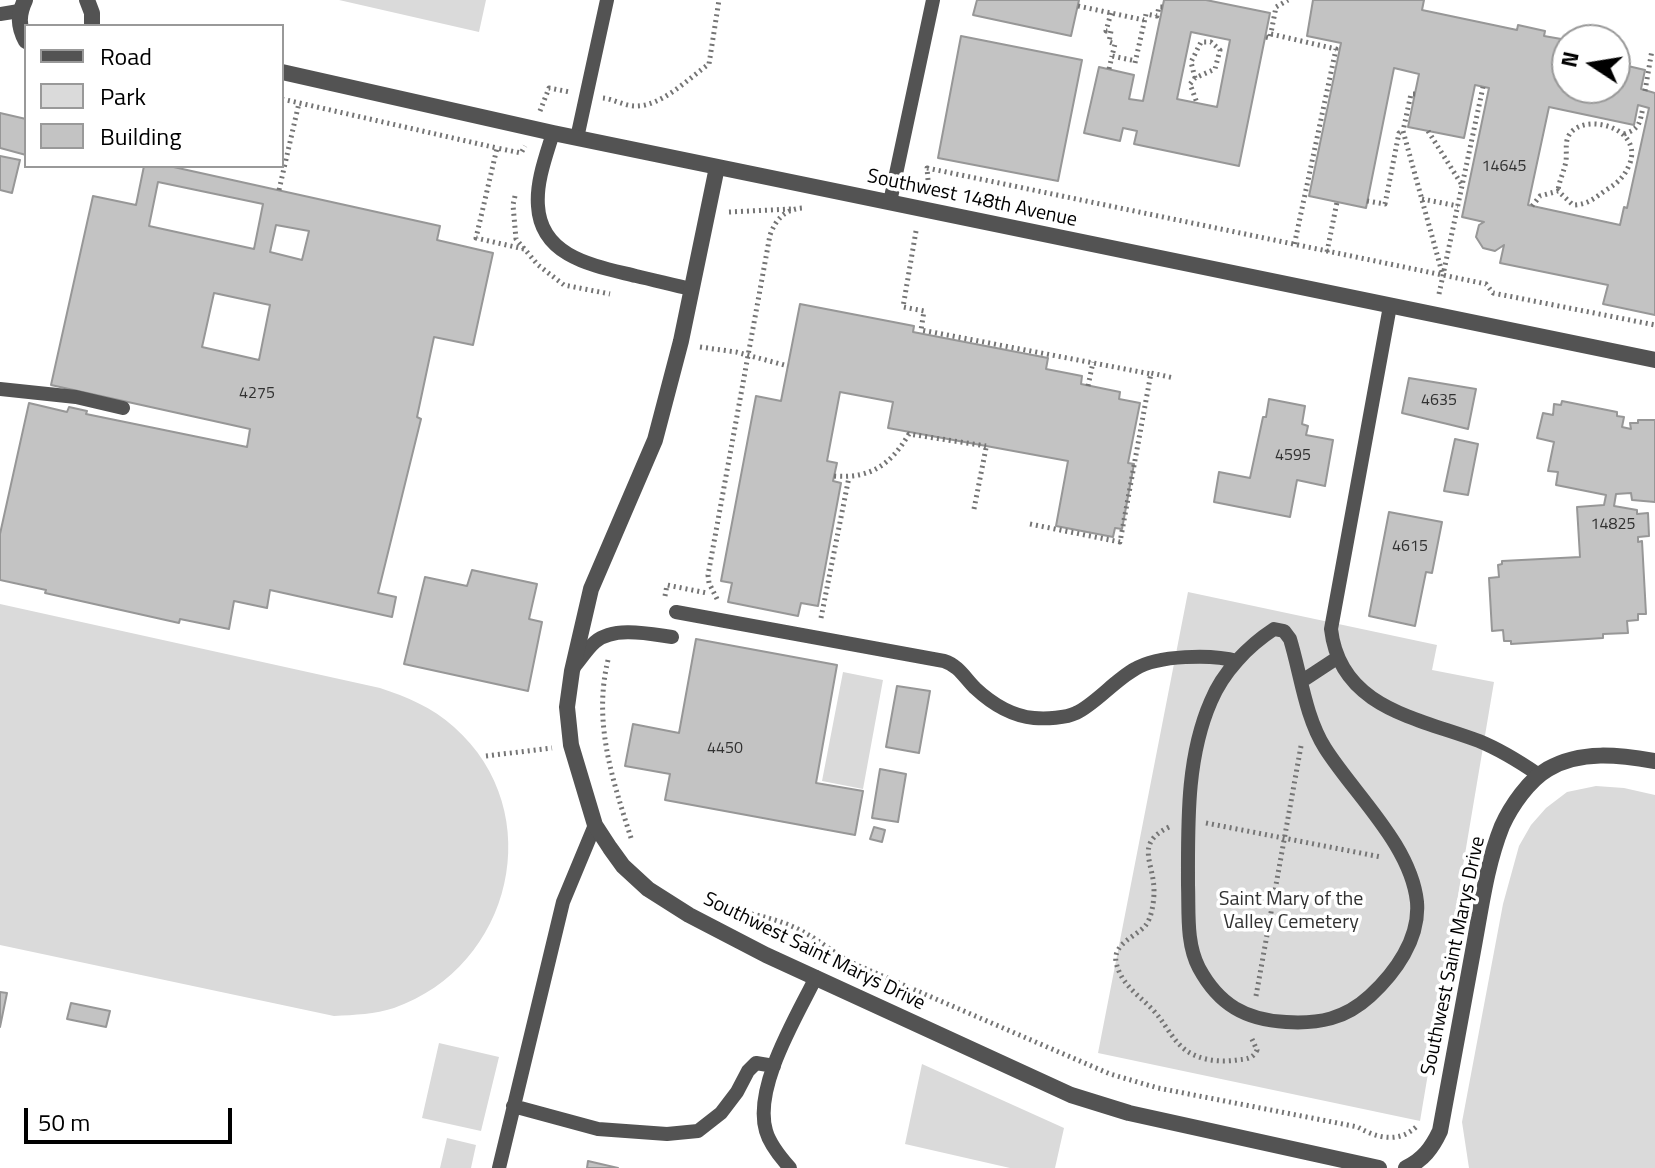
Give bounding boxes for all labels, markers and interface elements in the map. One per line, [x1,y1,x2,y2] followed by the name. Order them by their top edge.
[24,24,284,168] legend
[1551,24,1631,104] north arrow
[100,38,152,74] text: Road
[1551,48,1588,70] text: N
[100,78,146,114] text: Park
[100,118,182,154] text: Building
[1482,157,1526,177] house number: 14645
[865,165,1079,233] street label: Southwest 148th Avenue
[239,384,275,404] house number: 4275
[1421,391,1457,411] house number: 4635
[1275,446,1311,466] house number: 4595
[1591,515,1635,535] house number: 14825
[1392,537,1428,557] house number: 4615
[707,739,743,759] house number: 4450
[1417,834,1491,1078] street label: Southwest Saint Marys Drive
[699,888,929,1016] street label: Southwest Saint Marys Drive
[1219,888,1363,935] park label: Saint Mary of the Valley Cemetery
[28,1092,236,1142] scale bar
[38,1104,90,1140] text: 50 m

